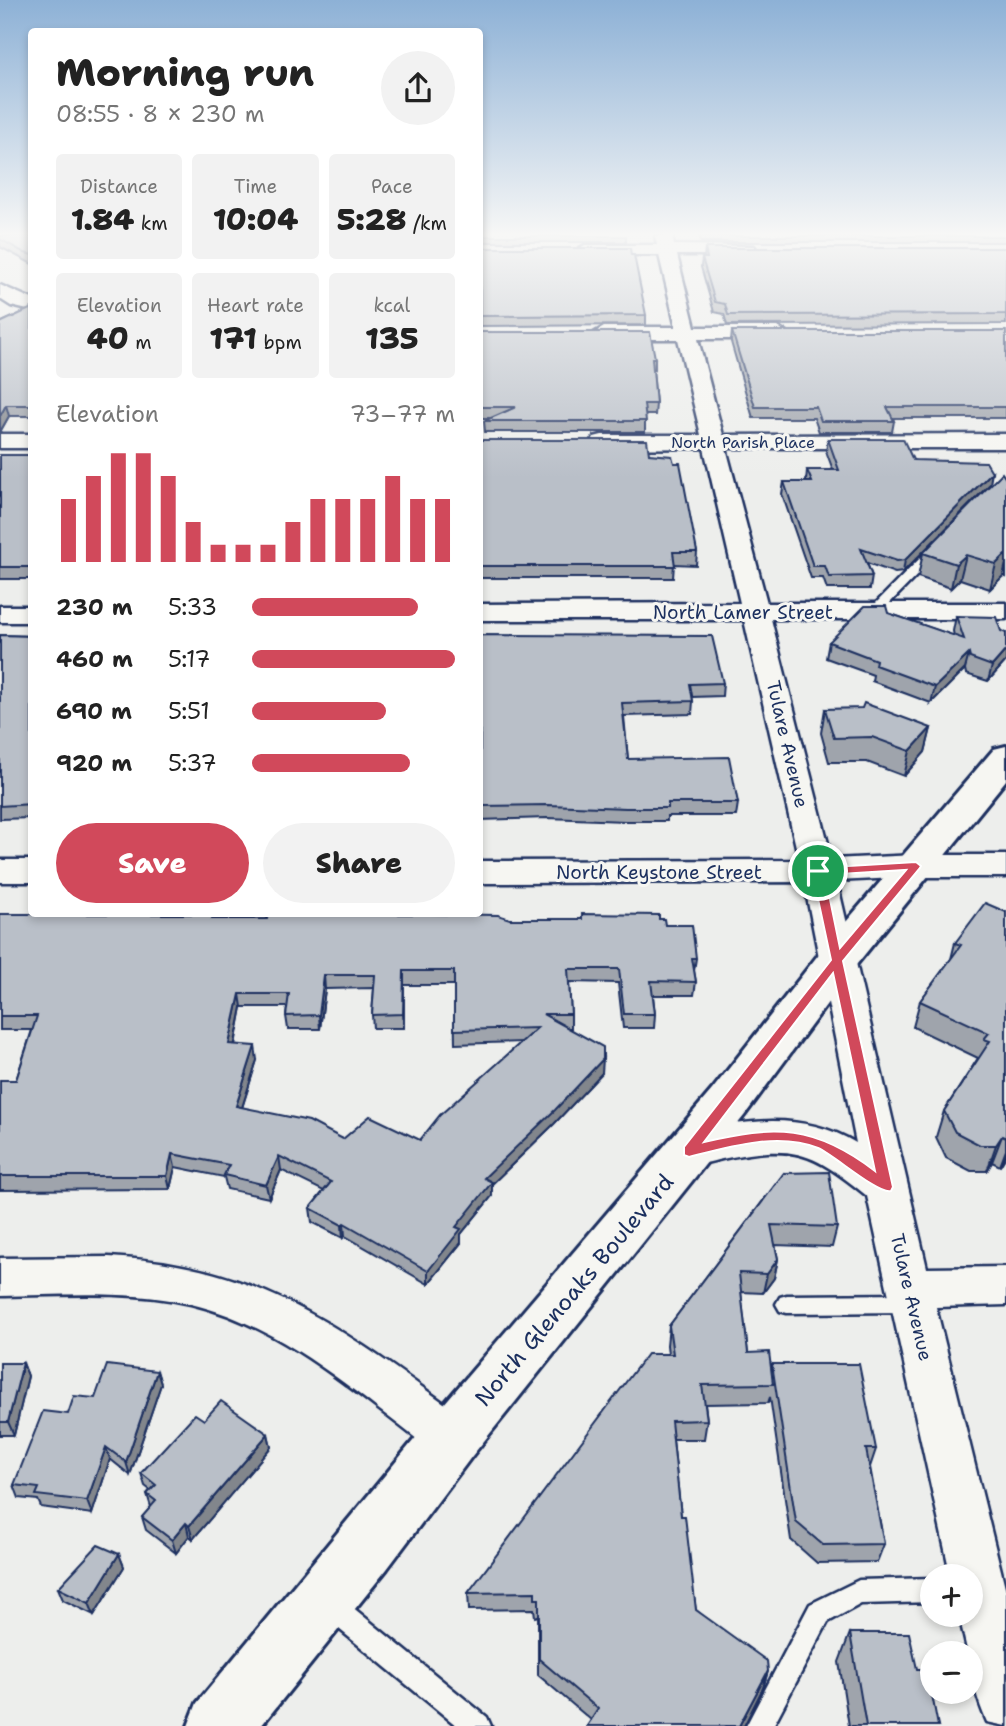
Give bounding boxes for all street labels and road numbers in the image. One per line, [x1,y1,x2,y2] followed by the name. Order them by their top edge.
[671,432,815,453] street label: North Parish Place
[653,600,833,625] street label: North Lamer Street
[761,678,814,810] street label: Tulare Avenue
[556,860,762,885] street label: North Keystone Street
[468,1168,680,1412] street label: North Glenoaks Boulevard
[885,1231,938,1363] street label: Tulare Avenue

